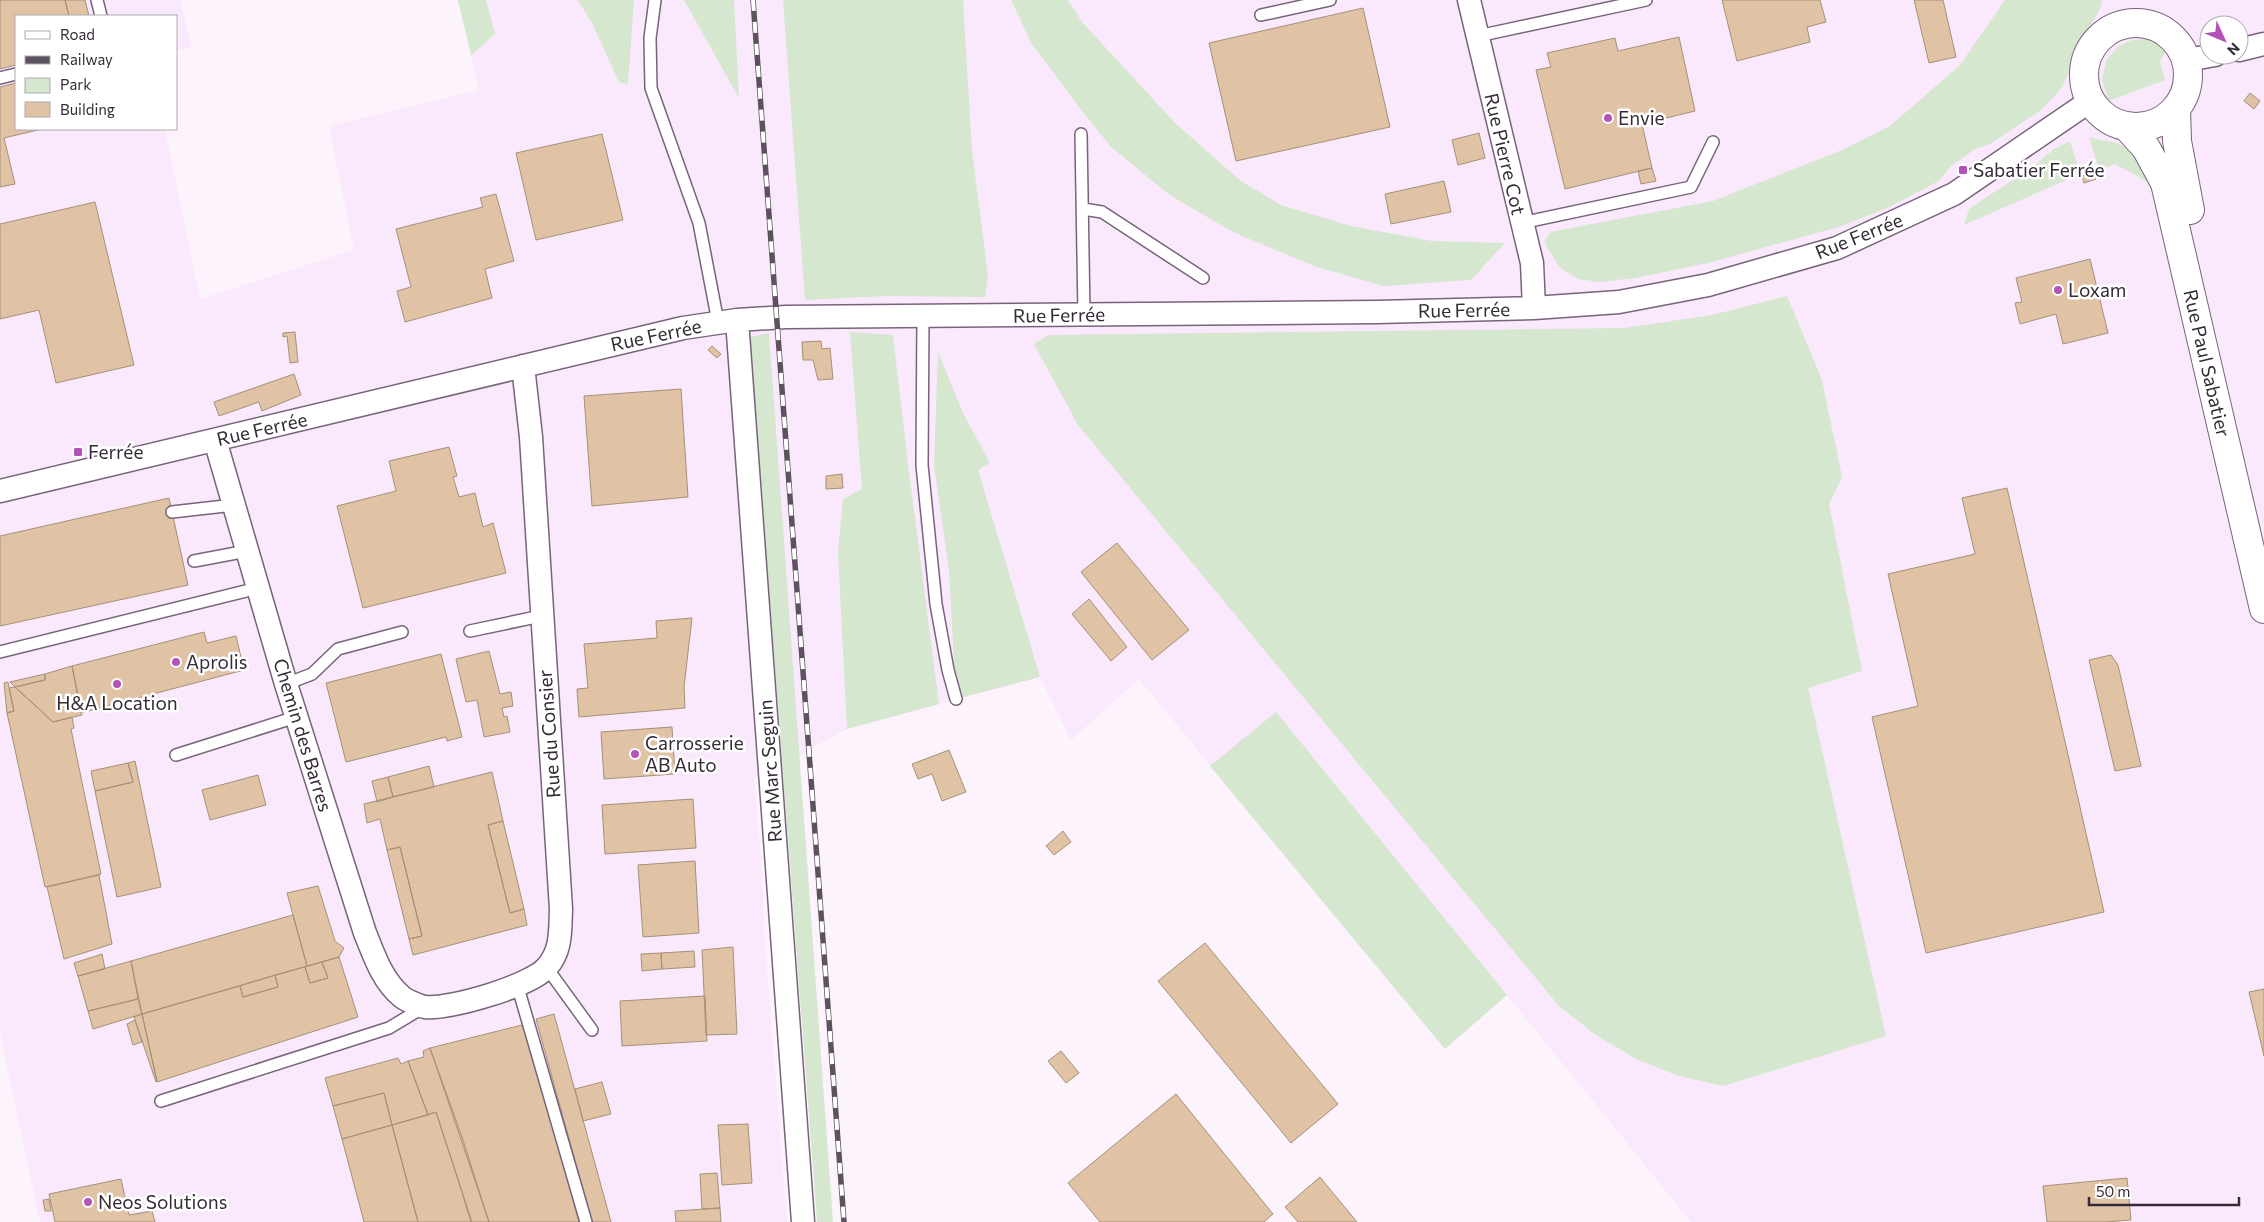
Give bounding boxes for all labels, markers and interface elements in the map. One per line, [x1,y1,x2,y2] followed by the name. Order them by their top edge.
[15,15,178,130] legend
[2199,15,2249,65] north arrow
[60,25,95,43] text: Road
[2224,40,2243,59] text: N
[60,50,113,68] text: Railway
[60,75,91,93] text: Park
[1480,91,1531,217] street label: Rue Pierre Cot
[60,100,115,118] text: Building
[1618,106,1665,129] place label: Envie
[1602,112,1614,124] marker: Envie
[1973,158,2105,181] place label: Sabatier Ferrée
[1957,164,1969,176] marker: Sabatier Ferrée
[1812,208,1906,263] street label: Rue Ferrée
[2068,278,2126,301] place label: Loxam
[2052,284,2064,296] marker: Loxam
[2179,287,2236,439] street label: Rue Paul Sabatier
[1418,297,1510,322] street label: Rue Ferrée
[1013,302,1105,327] street label: Rue Ferrée
[608,314,703,355] street label: Rue Ferrée
[214,407,309,450] street label: Rue Ferrée
[88,440,143,463] place label: Ferrée
[72,446,84,458] marker: Ferrée
[186,650,247,673] place label: Aprolis
[170,656,182,668] marker: Aprolis
[269,656,338,814] street label: Chemin des Barres
[533,669,564,799] street label: Rue du Consier
[111,678,123,690] marker: H&A Location
[56,691,178,714] place label: H&A Location
[753,699,786,843] street label: Rue Marc Seguin
[645,731,744,776] place label: Carrosserie AB Auto
[629,748,641,760] marker: Carrosserie AB Auto
[2089,1174,2239,1206] scale bar
[2096,1182,2130,1200] text: 50 m
[98,1190,227,1213] place label: Neos Solutions
[82,1196,94,1208] marker: Neos Solutions

